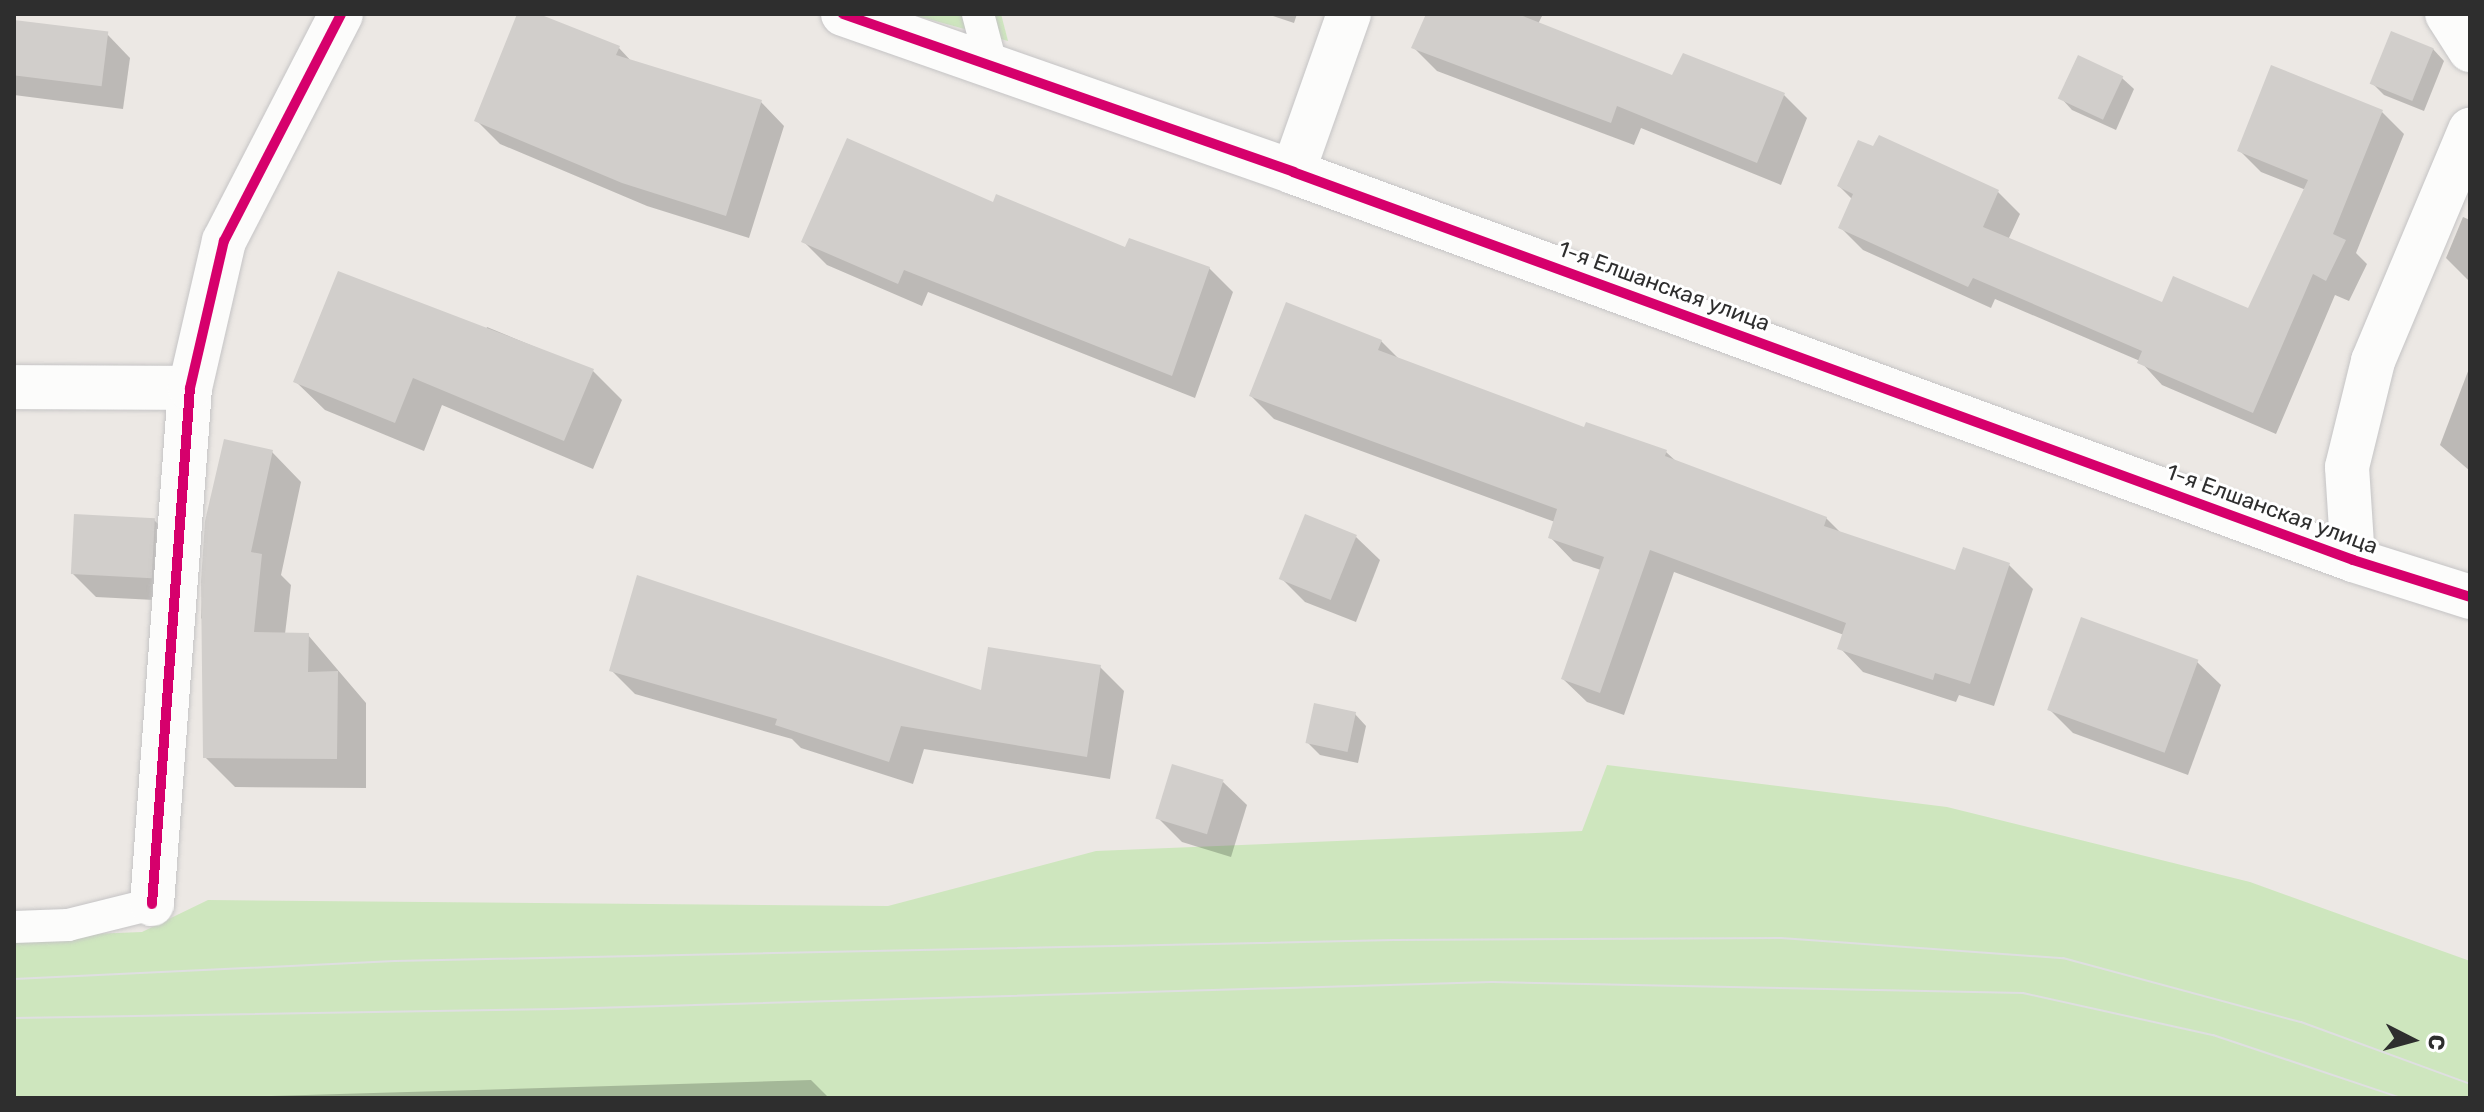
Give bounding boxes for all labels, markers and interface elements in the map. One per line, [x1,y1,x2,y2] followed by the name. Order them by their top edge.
[1555,235,1773,337] street label: 1-я Елшанская улица
[2163,458,2381,560] street label: 1-я Елшанская улица
[2372,1000,2452,1080] north arrow
[2422,1033,2451,1052] text: С

